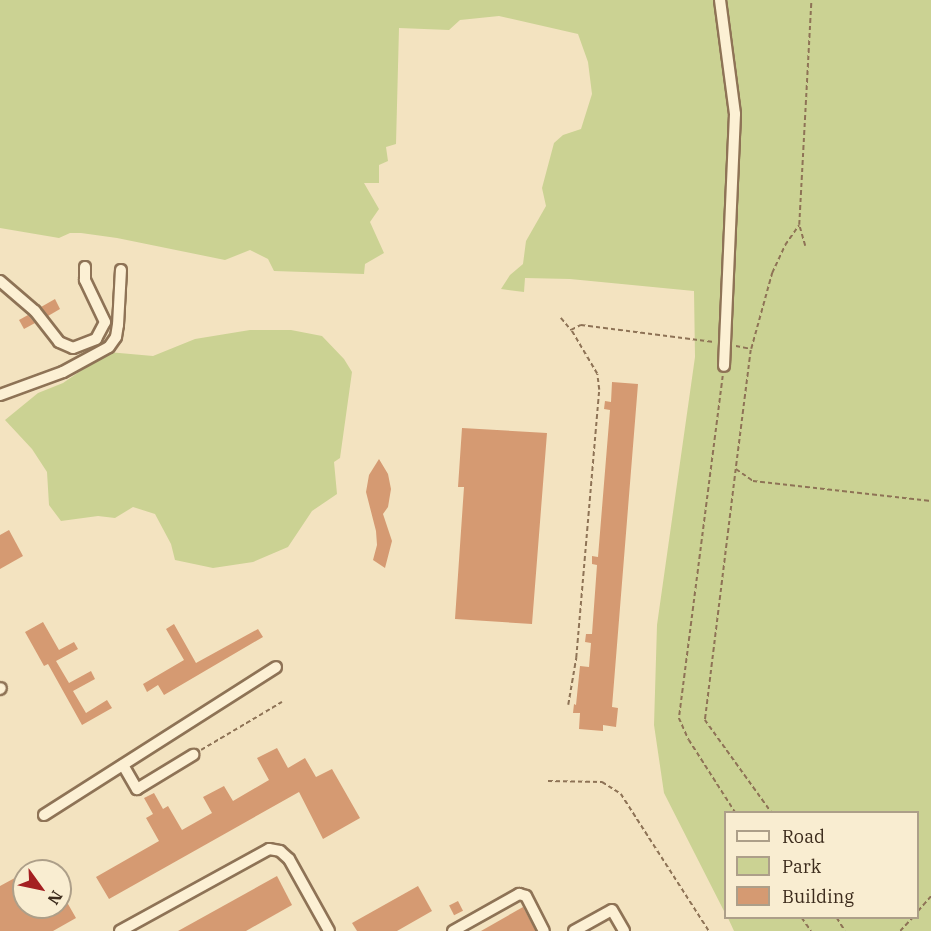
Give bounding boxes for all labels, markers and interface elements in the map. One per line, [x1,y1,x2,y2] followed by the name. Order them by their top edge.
[724,811,919,919] legend
[782,825,825,848] text: Road
[782,855,821,878] text: Park
[12,859,72,919] north arrow
[782,885,854,908] text: Building
[44,887,67,908] text: N

